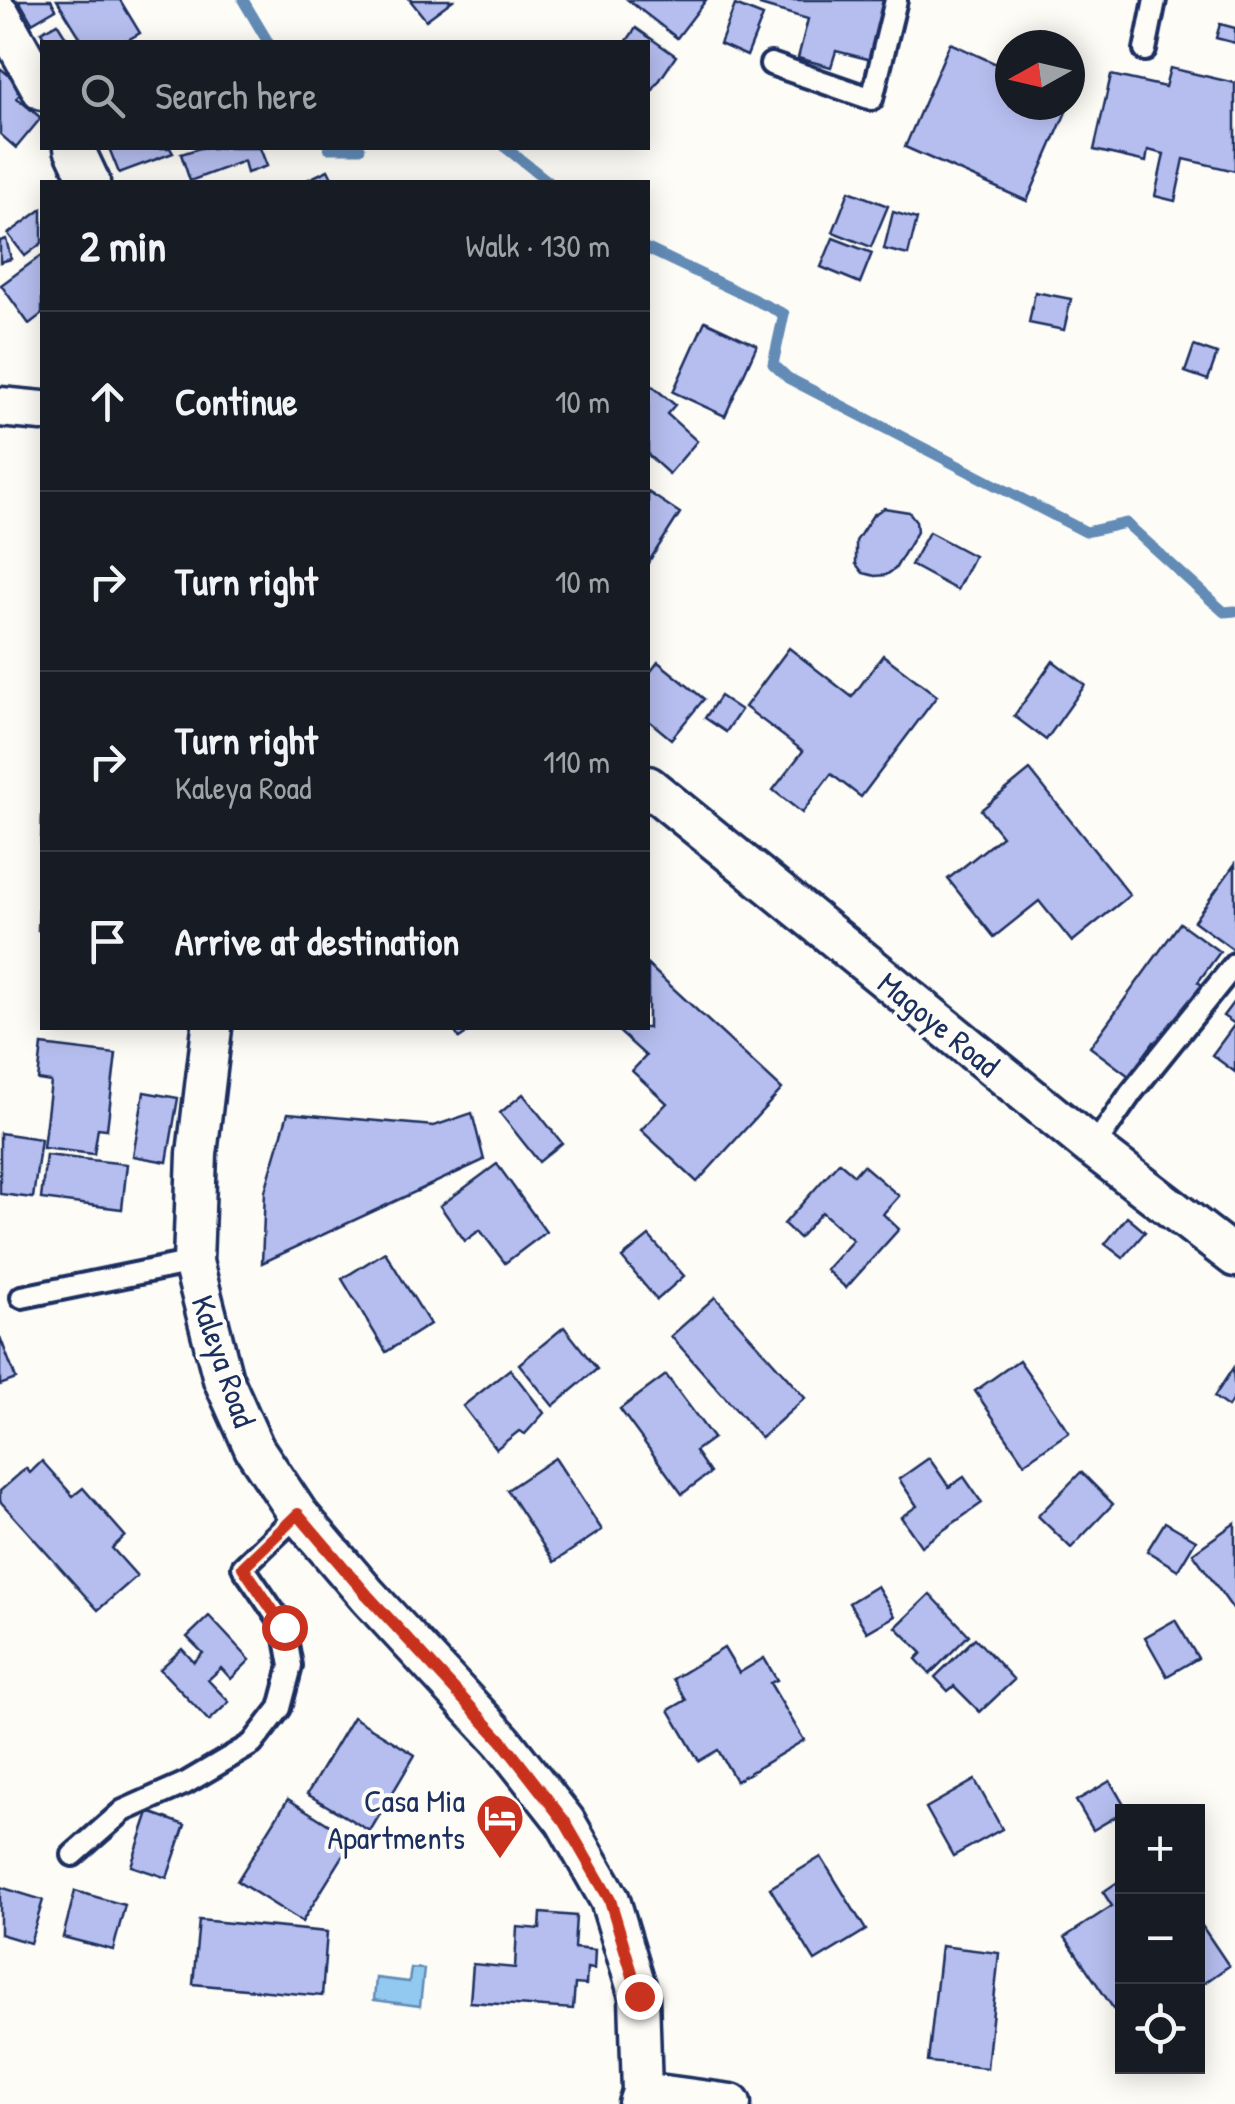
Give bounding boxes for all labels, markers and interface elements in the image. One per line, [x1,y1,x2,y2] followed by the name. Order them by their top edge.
[995,30,1085,120] north arrow
[40,40,650,150] search box
[75,68,130,123] icon: search
[155,69,317,121] text: Search here
[80,217,166,274] text: 2 min
[465,224,610,267] text: Walk · 130 m
[80,374,135,429] icon: ahead
[175,375,297,427] text: Continue
[555,380,610,423] text: 10 m
[80,554,135,609] icon: right
[175,555,318,607] text: Turn right
[555,560,610,603] text: 10 m
[175,714,318,766] text: Turn right
[80,734,135,789] icon: right
[543,740,610,783] text: 110 m
[175,766,311,809] text: Kaleya Road
[80,914,135,969] icon: arrive
[175,915,459,967] text: Arrive at destination
[869,962,1009,1086] street label: Magoye Road
[181,1290,267,1432] street label: Kaleya Road
[262,1605,308,1651] route start
[328,1779,465,1859] place label: Casa Mia Apartments
[474,1792,526,1860] hotel icon: Casa Mia Apartments
[1115,1804,1205,2074] map controls
[1115,1804,1205,1894] button: +
[1115,1894,1205,1984] button: −
[617,1974,663,2020] route end
[1115,1984,1205,2074] button: locate

